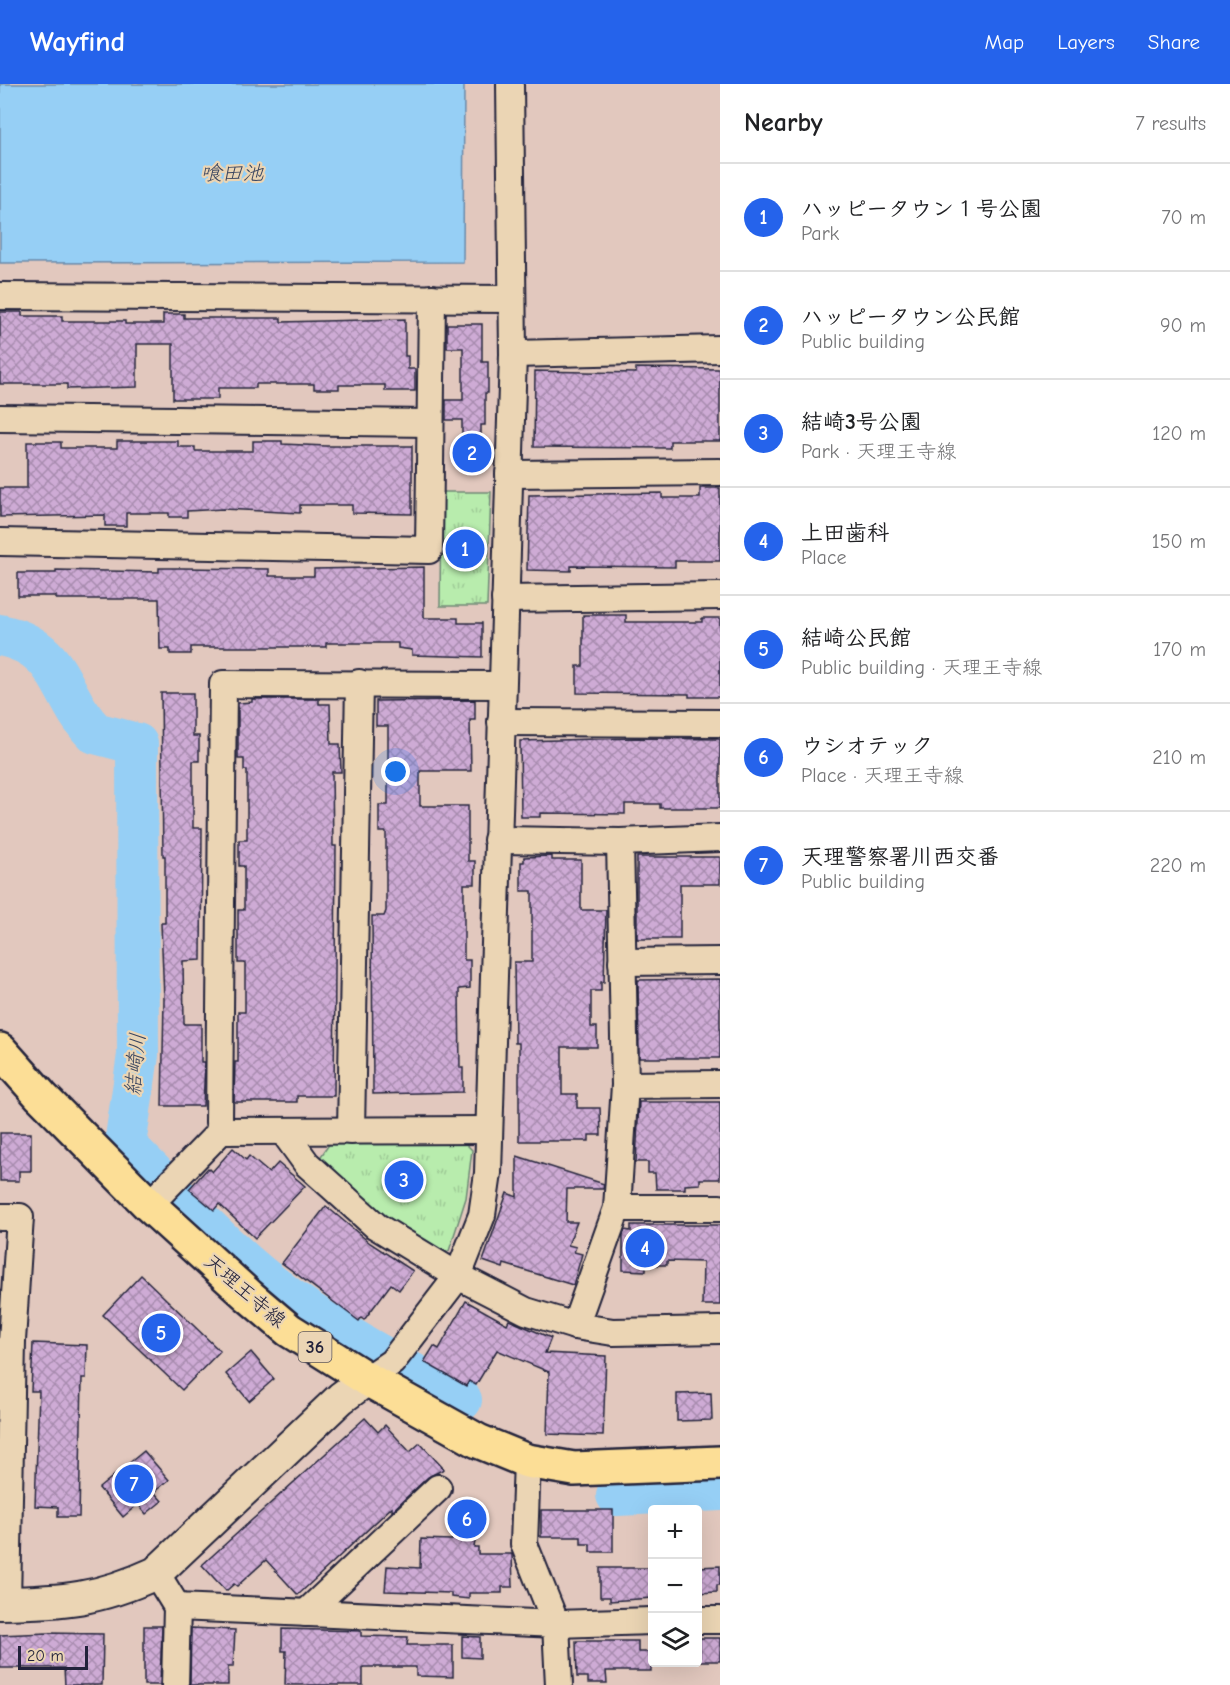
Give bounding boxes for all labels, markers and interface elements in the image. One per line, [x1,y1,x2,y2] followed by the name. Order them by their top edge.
[30,26,125,58] text: Wayfind
[985,30,1024,54] text: Map
[1057,30,1115,54] text: Layers
[1148,30,1200,54] text: Share
[744,108,823,138] text: Nearby
[1135,112,1206,135] text: 7 results
[201,161,264,185] water label: 喰田池
[801,196,1042,222] text: ハッピータウン１号公園
[760,206,767,229] text: 1
[1161,206,1206,229] text: 70 m
[801,222,839,245] text: Park
[801,304,1020,330] text: ハッピータウン公民館
[759,314,768,337] text: 2
[1160,314,1206,337] text: 90 m
[801,330,925,353] text: Public building
[801,409,922,435] text: 結崎3号公園
[759,422,768,445] text: 3
[1152,422,1206,445] text: 120 m
[452,430,492,476] pin: 2
[801,440,956,463] text: Park · 天理王寺線
[801,520,889,546] text: 上田歯科
[446,526,484,572] pin: 1
[759,530,768,553] text: 4
[1152,530,1206,553] text: 150 m
[801,546,847,569] text: Place
[801,625,911,651] text: 結崎公民館
[758,638,769,661] text: 5
[1153,638,1206,661] text: 170 m
[801,656,1042,679] text: Public building · 天理王寺線
[801,733,933,759] text: ウシオテック
[758,746,769,769] text: 6
[1152,746,1206,769] text: 210 m
[381,757,410,786] your location
[801,764,963,787] text: Place · 天理王寺線
[801,844,999,870] text: 天理警察署川西交番
[759,854,768,877] text: 7
[1150,854,1206,877] text: 220 m
[801,870,925,893] text: Public building
[120,1032,150,1096] water label: 結崎川
[384,1158,424,1202] pin: 3
[626,1226,664,1270] pin: 4
[200,1250,290,1332] street label: 天理王寺線
[142,1310,180,1356] pin: 5
[298,1332,332,1362] road number: 36
[114,1462,154,1506] pin: 7
[448,1496,486,1542] pin: 6
[648,1505,702,1667] map controls
[648,1505,702,1559] button: +
[648,1559,702,1613] button: −
[648,1613,702,1667] button: layers
[18,1643,88,1670] scale bar
[27,1647,64,1665] text: 20 m

